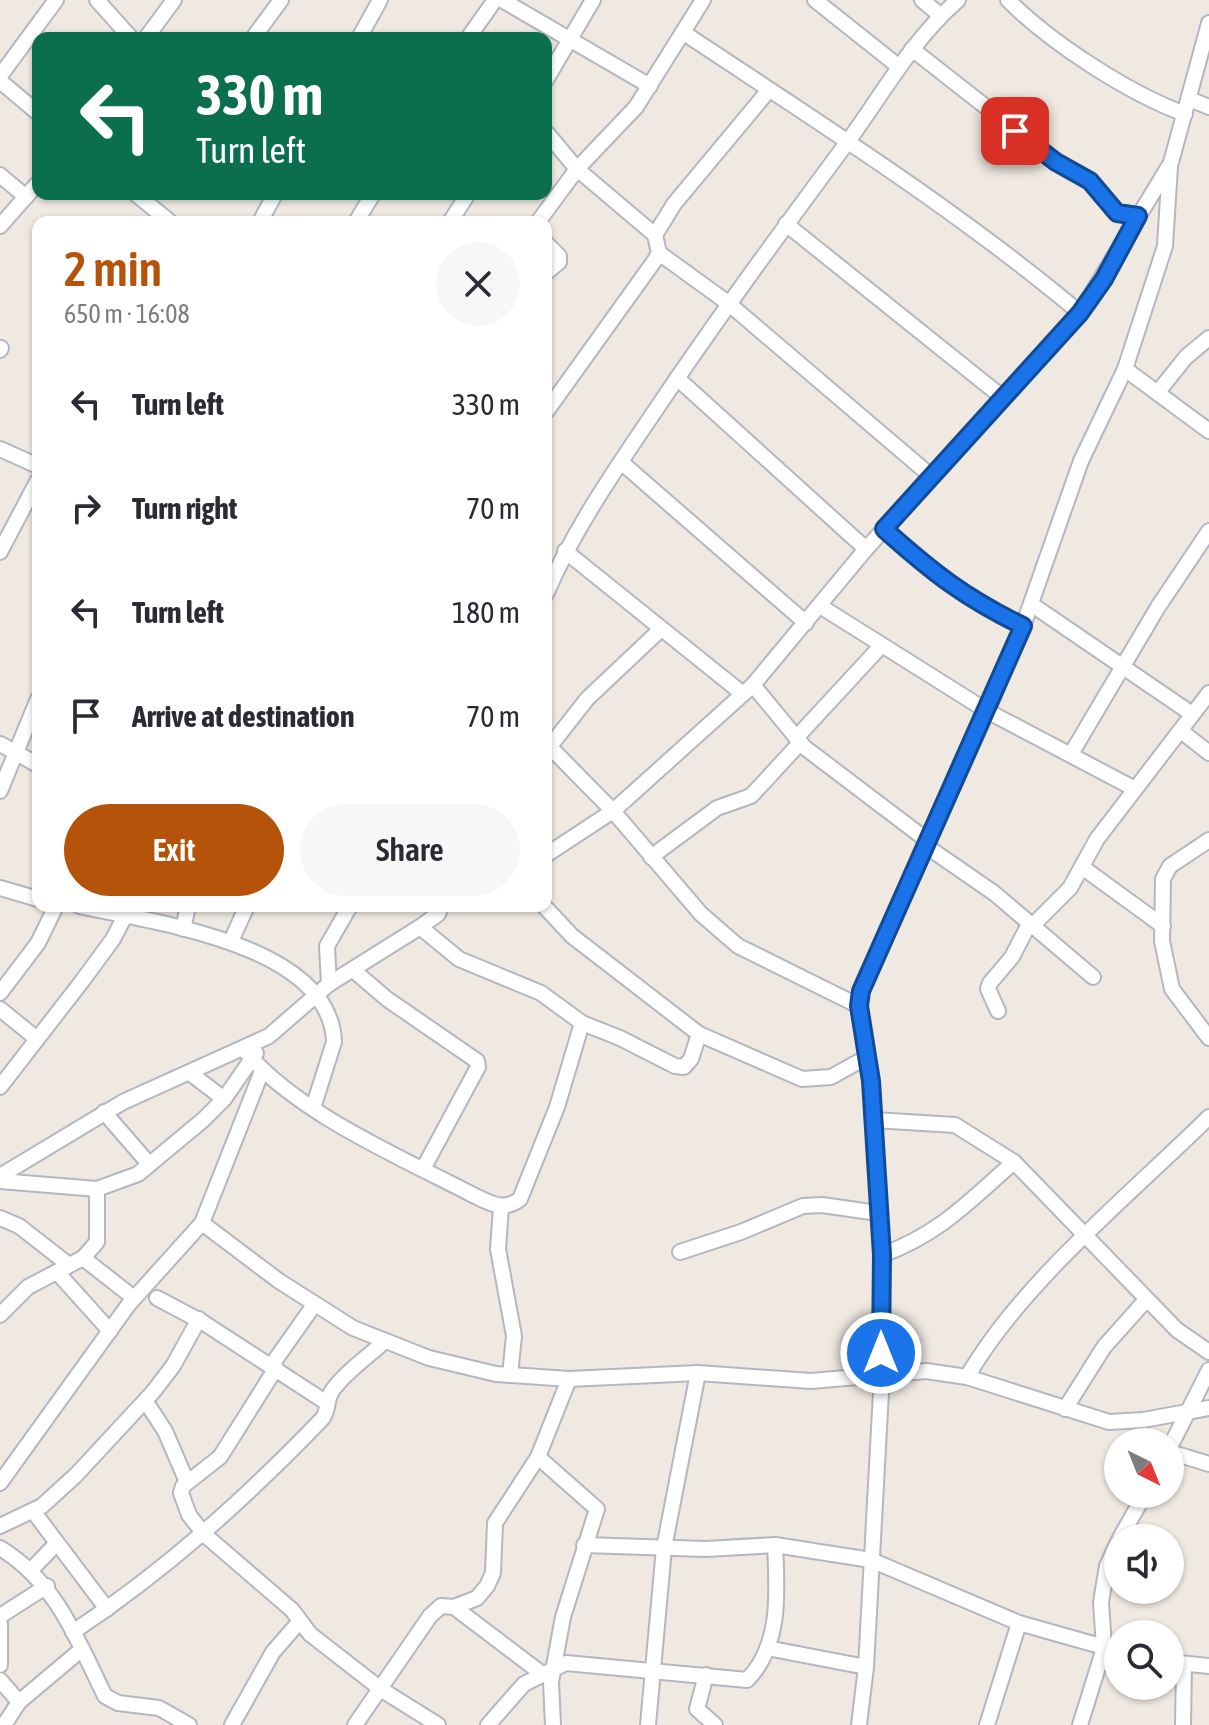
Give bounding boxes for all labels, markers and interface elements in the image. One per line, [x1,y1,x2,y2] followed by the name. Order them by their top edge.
[196,63,323,127] text: 330 m
[64,64,168,168] icon: left
[981,97,1049,165] pin
[993,109,1037,153] icon: arrive
[196,129,306,171] text: Turn left
[64,241,162,296] text: 2 min
[436,242,520,326] button: close
[64,299,190,329] text: 650 m · 16:08
[64,382,108,426] icon: left
[132,387,224,421] text: Turn left
[452,387,520,421] text: 330 m
[64,486,108,530] icon: right
[132,491,238,525] text: Turn right
[466,491,520,525] text: 70 m
[64,590,108,634] icon: left
[132,595,224,629] text: Turn left
[452,595,520,629] text: 180 m
[64,694,108,738] icon: arrive
[132,699,354,733] text: Arrive at destination
[466,699,520,733] text: 70 m
[64,804,284,896] button: Exit
[300,804,520,896] button: Share
[839,1311,923,1395] position arrow
[1104,1428,1184,1508] north arrow
[1104,1428,1184,1700] map controls
[1104,1524,1184,1604] button: sound
[1104,1620,1184,1700] button: search

